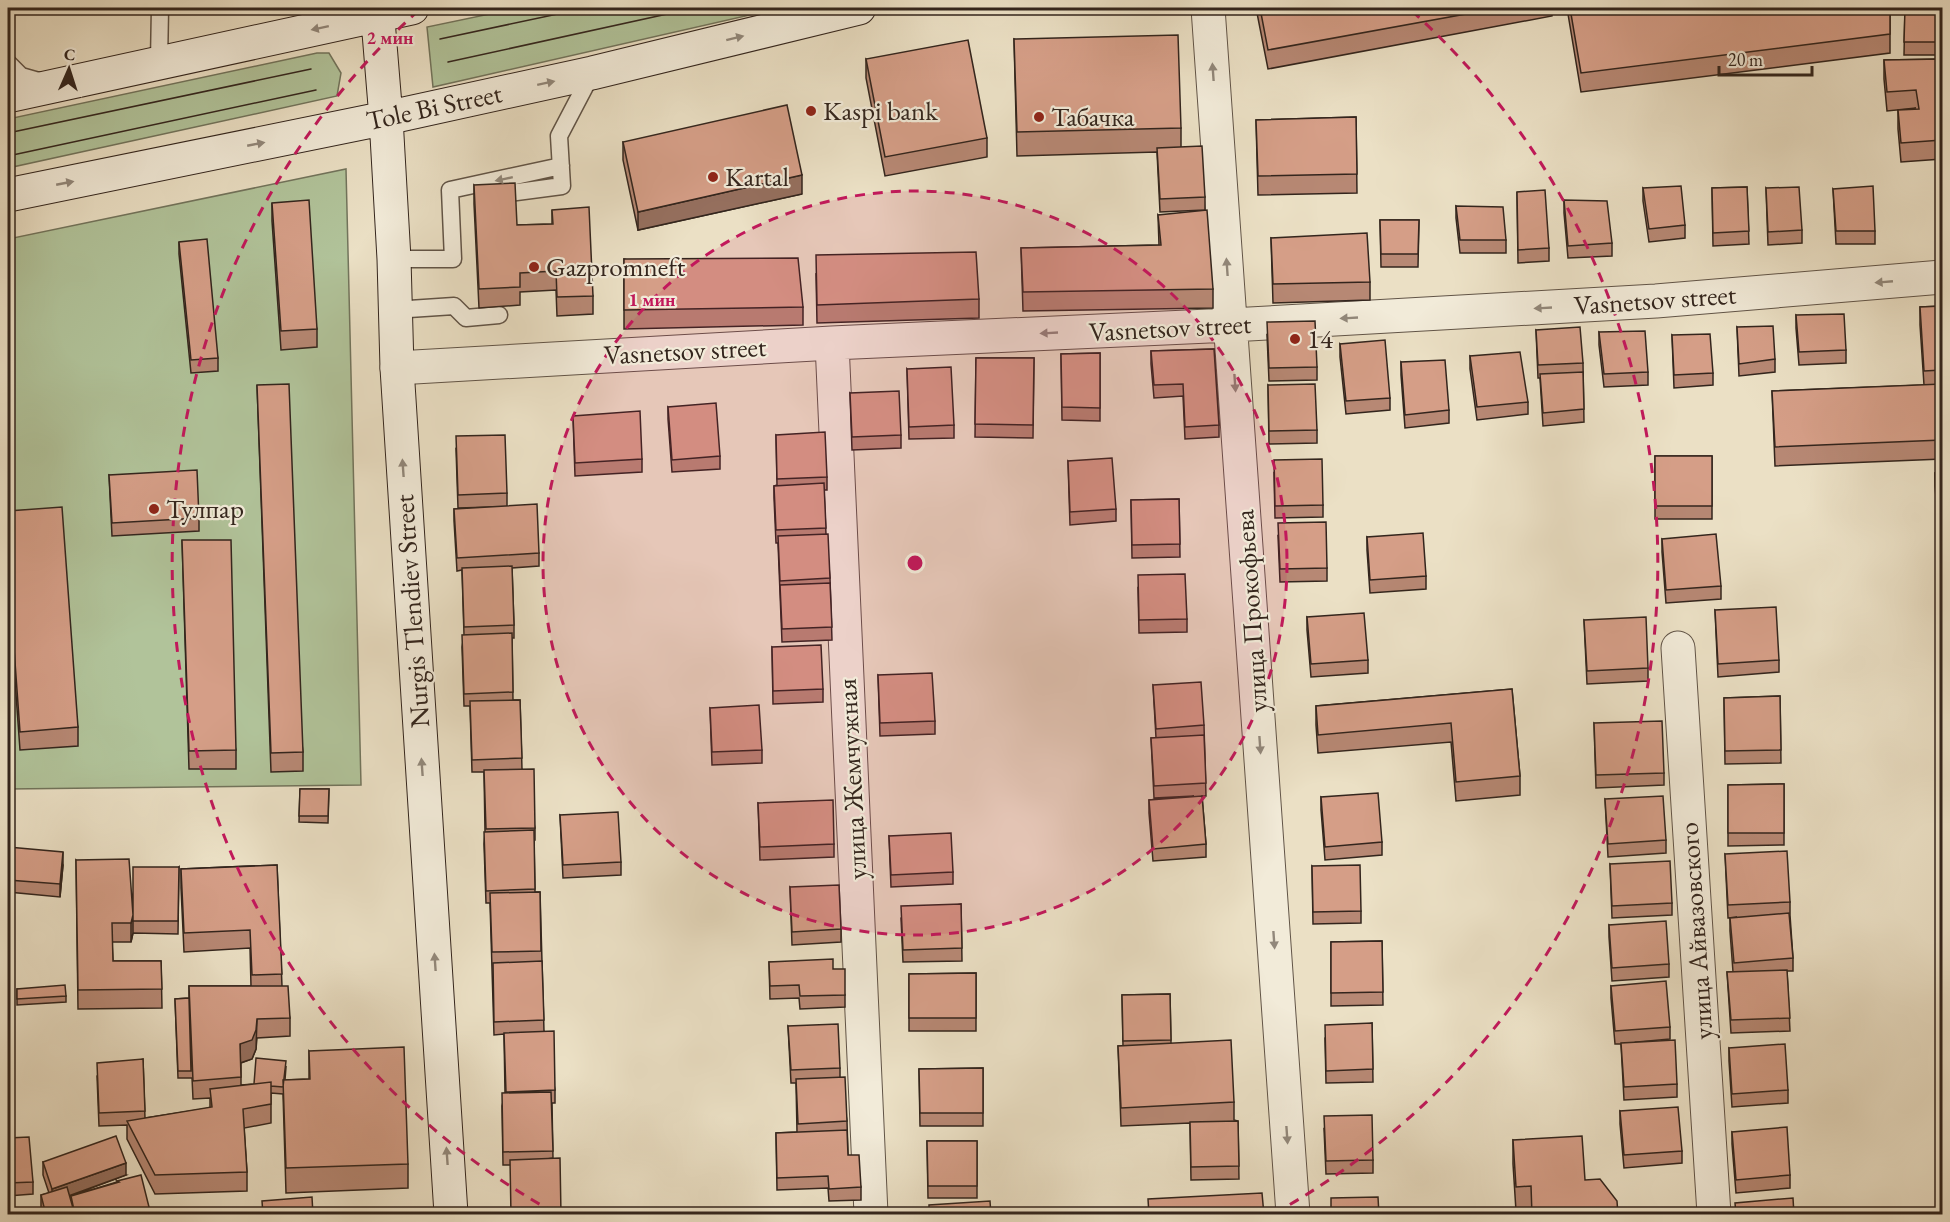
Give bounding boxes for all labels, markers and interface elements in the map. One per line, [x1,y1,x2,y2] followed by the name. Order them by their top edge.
[310,24,329,33] one-way arrow
[367,26,414,49] text: 2 мин
[726,32,745,42] one-way arrow
[39,39,99,99] north arrow
[1719,39,1812,77] scale bar
[64,44,76,65] text: С
[1728,48,1763,71] text: 20 m
[1208,63,1218,82] one-way arrow
[363,75,505,138] street label: Tole Bi Street
[537,78,556,87] one-way arrow
[823,93,938,128] place label: Kaspi bank
[1051,99,1135,134] place label: Табачка
[804,104,818,118] marker: Kaspi bank
[1032,110,1046,124] marker: Табачка
[247,139,266,148] one-way arrow
[725,159,789,194] place label: Kartal
[706,170,720,184] marker: Kartal
[494,174,513,184] one-way arrow
[56,178,75,187] one-way arrow
[546,249,686,284] place label: Gazpromneft
[1222,257,1232,276] one-way arrow
[527,260,541,274] marker: Gazpromneft
[1573,276,1738,323] street label: Vasnetsov street
[1875,277,1894,287] one-way arrow
[629,288,676,311] text: 1 мин
[1534,303,1553,312] one-way arrow
[1088,306,1253,349] street label: Vasnetsov street
[1339,314,1358,323] one-way arrow
[1307,321,1334,356] place label: 14
[603,329,768,372] street label: Vasnetsov street
[1039,329,1058,338] one-way arrow
[1288,332,1302,346] marker: 14
[1230,374,1240,393] one-way arrow
[398,458,408,477] one-way arrow
[166,491,244,526] place label: Тулпар
[386,493,437,729] street label: Nurgis Tlendiev Street
[147,502,161,516] marker: Тулпар
[1226,508,1275,714] street label: улица Прокофьева
[905,553,925,573] centre of rings
[829,677,874,881] street label: улица Жемчужная
[1255,736,1265,755] one-way arrow
[418,757,427,776] one-way arrow
[1670,821,1721,1041] street label: улица Айвазовского
[1269,931,1278,950] one-way arrow
[430,952,439,971] one-way arrow
[1282,1125,1292,1144] one-way arrow
[442,1147,452,1166] one-way arrow

